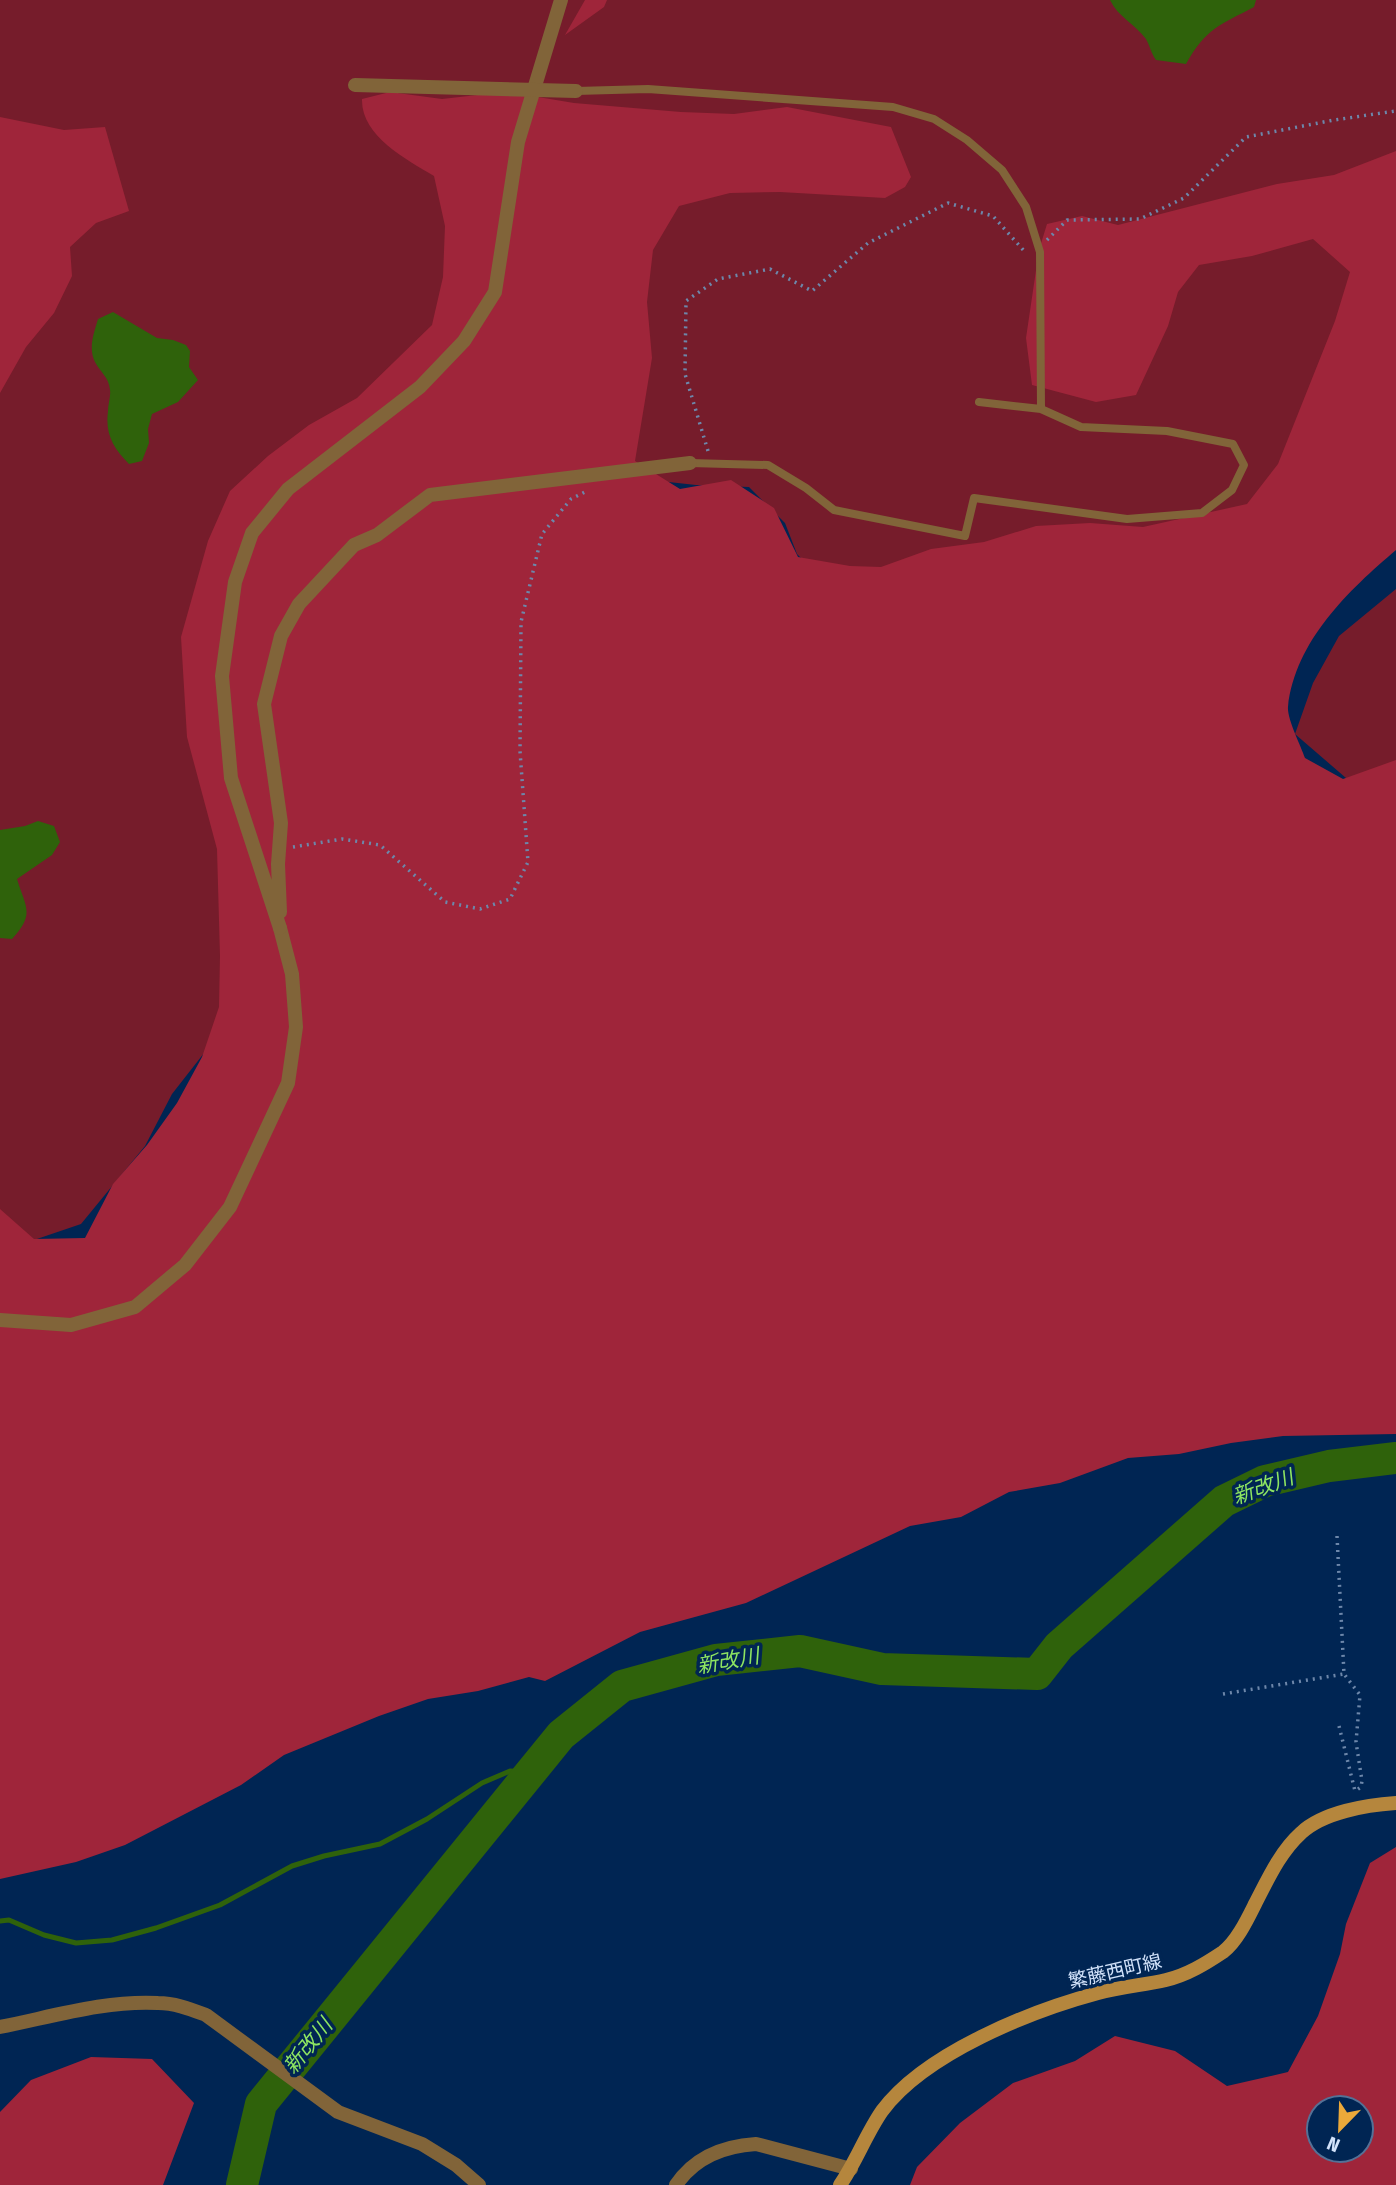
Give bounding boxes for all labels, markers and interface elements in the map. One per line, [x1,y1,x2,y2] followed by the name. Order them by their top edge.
[1229,1463,1299,1510] water label: 新改川
[695,1642,763,1679] water label: 新改川
[1066,1949,1164,1993] street label: 繁藤西町線
[278,2012,339,2079] water label: 新改川
[1305,2094,1375,2164] north arrow
[1324,2131,1343,2157] text: N

